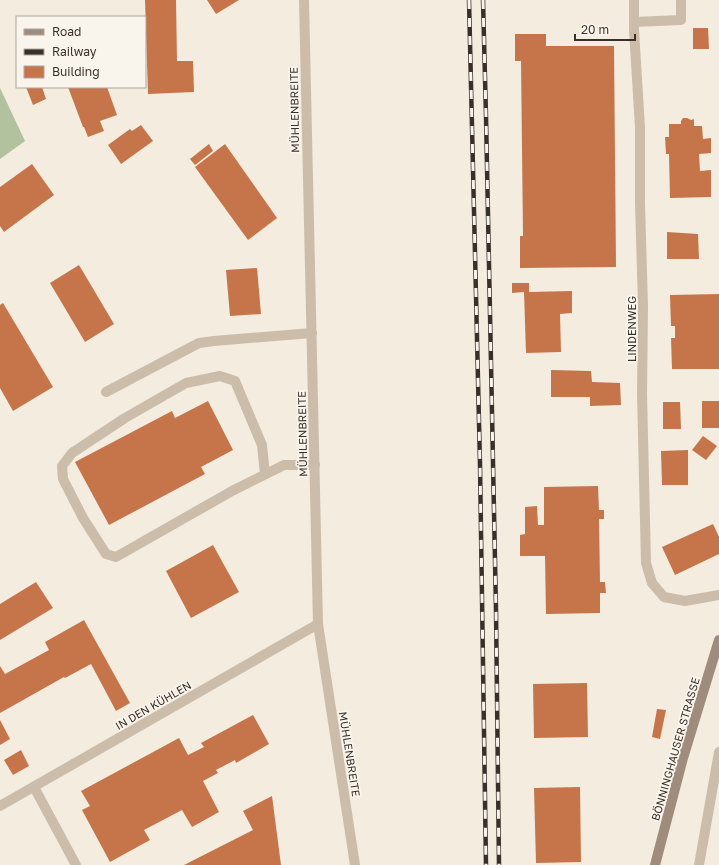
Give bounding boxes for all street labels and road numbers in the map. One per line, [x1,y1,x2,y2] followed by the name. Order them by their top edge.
[287,67,301,153] street label: MÜHLENBREITE
[625,296,638,362] street label: LINDENWEG
[295,391,309,477] street label: MÜHLENBREITE
[648,676,702,822] street label: BÖNNINGHAUSER STRASSE
[113,678,193,732] street label: IN DEN KÜHLEN
[337,711,363,798] street label: MÜHLENBREITE

